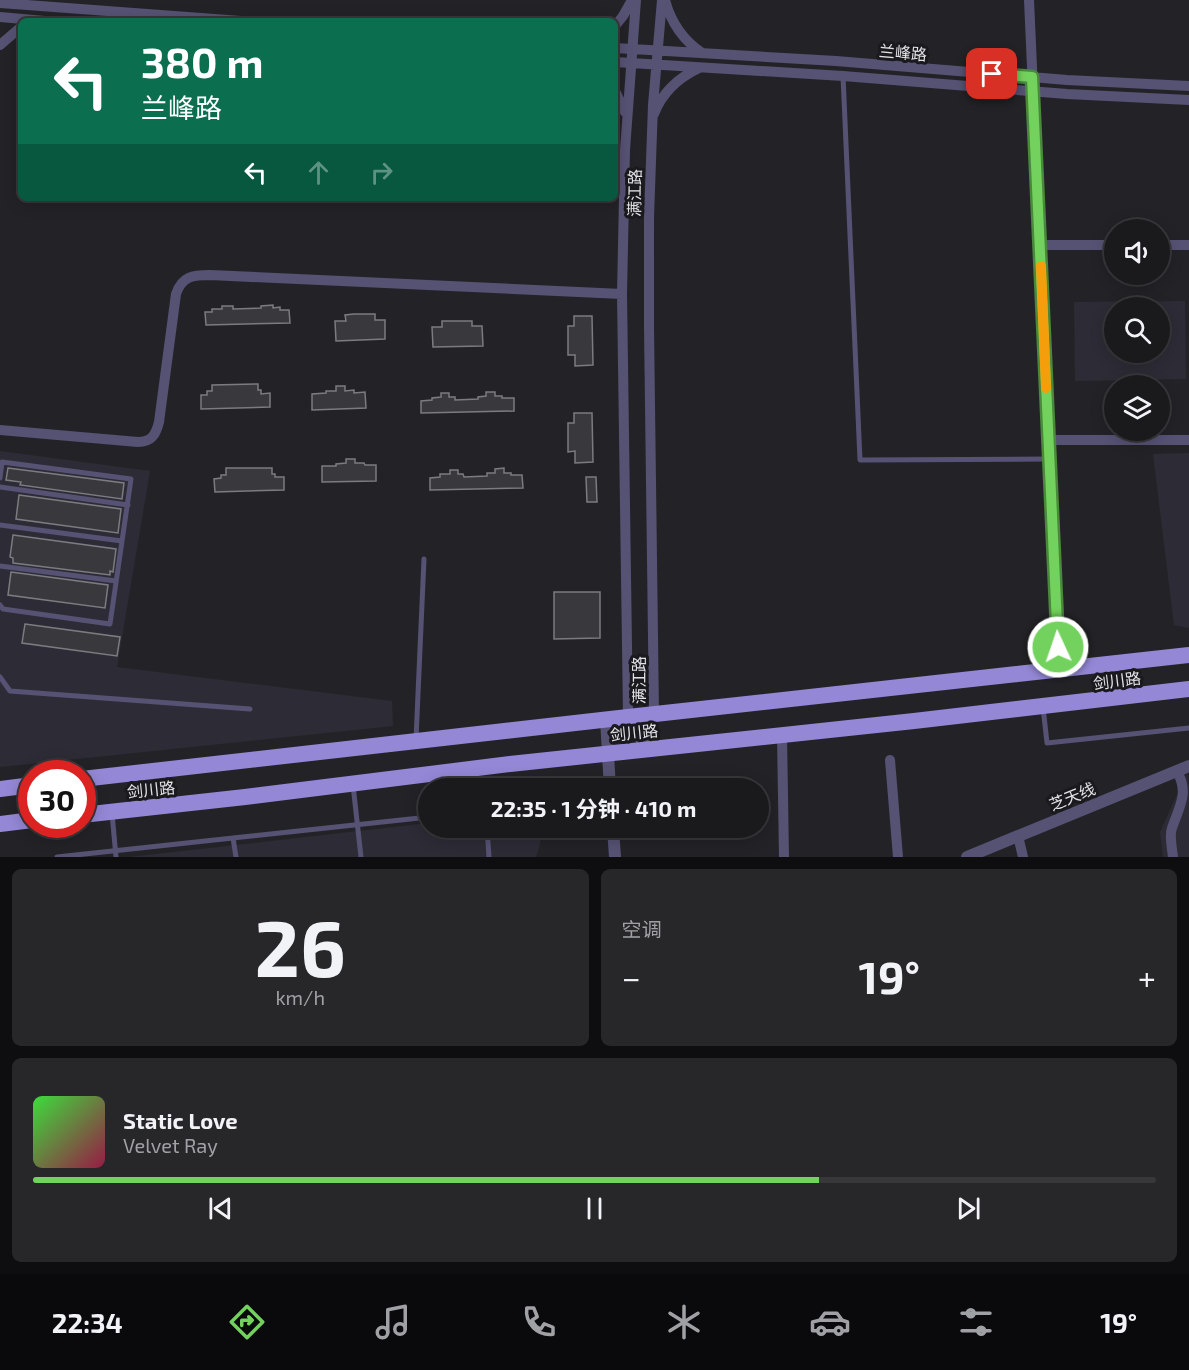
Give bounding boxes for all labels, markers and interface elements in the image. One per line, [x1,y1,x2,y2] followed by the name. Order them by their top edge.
[141,36,264,86] text: 380 m
[878,40,928,64] street label: 兰峰路
[42,42,120,120] icon: left
[966,48,1017,99] pin
[975,57,1008,90] icon: arrive
[141,91,222,123] text: 兰峰路
[239,156,272,189] icon: left
[302,156,335,189] icon: ahead
[365,156,398,189] icon: right
[624,169,644,217] street label: 满江路
[1104,219,1170,441] map controls
[1104,219,1170,285] button: sound
[1104,297,1170,363] button: search
[1104,375,1170,441] button: layers
[1026,615,1090,679] position arrow
[629,656,648,704] street label: 满江路
[1092,668,1142,692] street label: 剑川路
[609,720,659,744] street label: 剑川路
[18,760,96,838] speed limit sign: 30
[126,777,176,801] street label: 剑川路
[1046,778,1098,814] street label: 芝天线
[491,795,696,821] text: 22:35 · 1 分钟 · 410 m
[255,899,346,993] text: 26
[622,917,662,941] text: 空调
[859,949,920,1003] text: 19°
[622,957,641,997] text: −
[1138,957,1156,997] text: +
[275,985,325,1009] text: km/h
[123,1107,238,1133] text: Static Love
[123,1133,218,1157] text: Velvet Ray
[204,1192,237,1225] icon: previous
[578,1192,611,1225] icon: pause
[952,1192,985,1225] icon: next
[226,1301,268,1343] icon: directions
[372,1301,414,1343] icon: music
[518,1301,560,1343] icon: phone
[663,1301,705,1343] icon: climate
[809,1301,851,1343] icon: car
[955,1301,997,1343] icon: filters
[52,1306,123,1338] text: 22:34
[1100,1306,1137,1338] text: 19°

